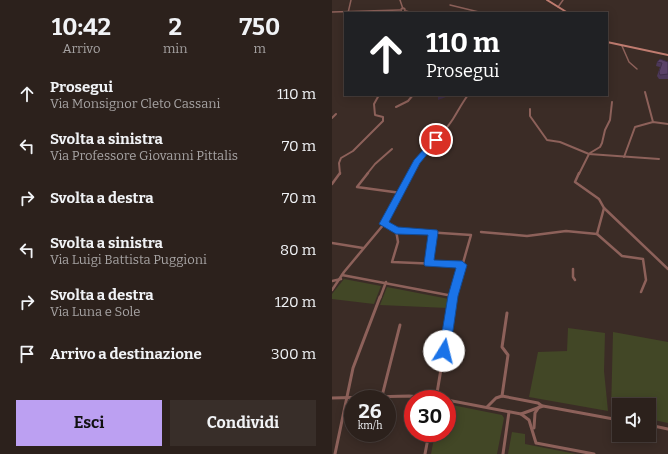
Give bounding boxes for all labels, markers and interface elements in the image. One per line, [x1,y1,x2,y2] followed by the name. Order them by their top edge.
[52,13,111,41] text: 10:42
[168,13,182,41] text: 2
[239,13,280,41] text: 750
[426,26,500,59] text: 110 m
[360,28,412,80] icon: ahead
[63,41,100,56] text: Arrivo
[163,41,187,56] text: min
[254,41,266,56] text: m
[426,60,499,82] text: Prosegui
[50,78,113,96] text: Prosegui
[16,83,38,105] icon: ahead
[277,85,316,103] text: 110 m
[50,96,220,111] text: Via Monsignor Cleto Cassani
[419,123,453,157] pin
[425,129,447,151] icon: arrive
[50,130,163,148] text: Svolta a sinistra
[16,135,38,157] icon: left
[282,137,316,155] text: 70 m
[50,148,238,163] text: Via Professore Giovanni Pittalis
[16,187,38,209] icon: right
[50,189,154,207] text: Svolta a destra
[282,189,316,207] text: 70 m
[50,234,163,252] text: Svolta a sinistra
[16,239,38,261] icon: left
[280,241,316,259] text: 80 m
[50,252,207,267] text: Via Luigi Battista Puggioni
[50,286,154,304] text: Svolta a destra
[16,291,38,313] icon: right
[275,293,316,311] text: 120 m
[50,304,140,319] text: Via Luna e Sole
[423,330,465,372] position arrow
[16,343,38,365] icon: arrive
[50,345,202,363] text: Arrivo a destinazione
[271,345,316,363] text: 300 m
[404,390,456,442] speed limit sign: 30
[612,398,656,442] map controls
[612,398,656,442] button: sound
[358,399,382,423] text: 26
[16,400,162,446] button: Esci
[170,400,316,446] button: Condividi
[358,420,382,432] text: km/h

